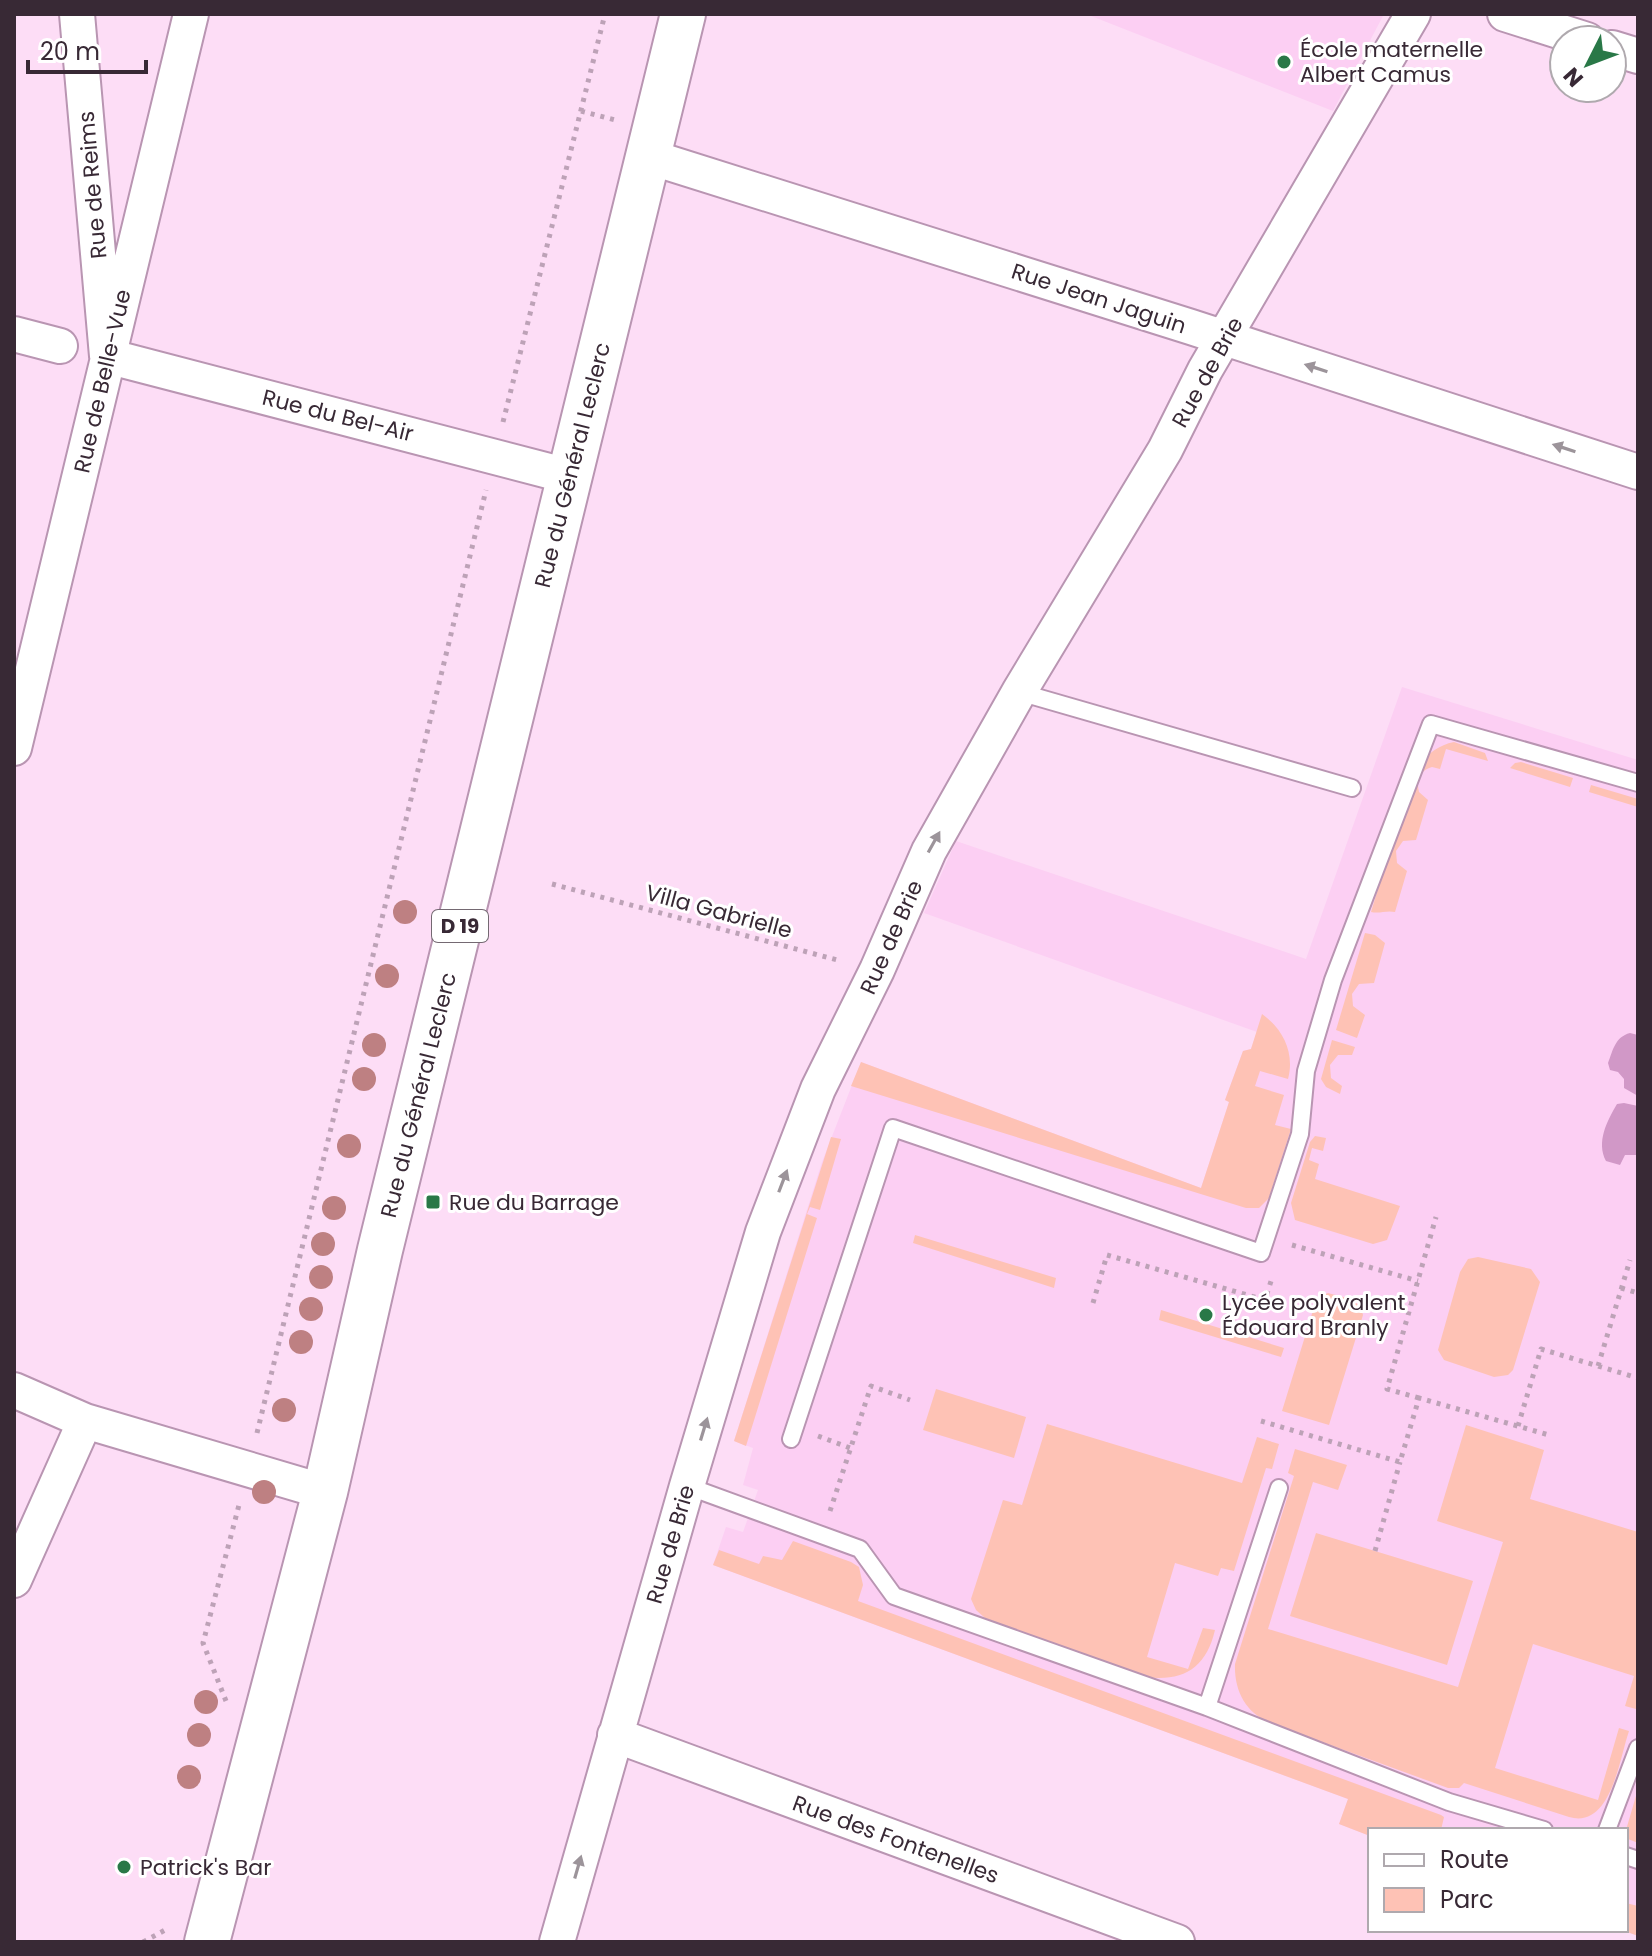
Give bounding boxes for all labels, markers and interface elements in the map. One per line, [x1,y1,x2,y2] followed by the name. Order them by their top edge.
[28,24,146,74] scale bar
[1548,24,1628,104] north arrow
[1300,34,1483,90] place label: École maternelle Albert Camus
[40,35,100,68] text: 20 m
[1275,53,1293,71] marker: École maternelle Albert Camus
[1556,61,1591,94] text: N
[71,110,114,260] street label: Rue de Reims
[1007,256,1190,341] street label: Rue Jean Jaguin
[66,286,139,476] street label: Rue de Belle-Vue
[1164,311,1251,433] street label: Rue de Brie
[527,339,618,591] street label: Rue du Général Leclerc
[1304,362,1328,374] one-way arrow
[259,382,417,449] street label: Rue du Bel-Air
[1551,442,1575,454] one-way arrow
[928,830,941,853] one-way arrow
[852,875,930,999] street label: Rue de Brie
[642,877,796,946] street label: Villa Gabrielle
[432,910,488,942] road number: D 19
[373,969,464,1221] street label: Rue du Général Leclerc
[776,1169,789,1193] one-way arrow
[449,1187,619,1218] place label: Rue du Barrage
[424,1193,442,1211] marker: Rue du Barrage
[1222,1287,1406,1343] place label: Lycée polyvalent Édouard Branly
[1197,1306,1215,1324] marker: Lycée polyvalent Édouard Branly
[698,1416,711,1440] one-way arrow
[639,1481,702,1607] street label: Rue de Brie
[788,1788,1003,1891] street label: Rue des Fontenelles
[1368,1828,1628,1932] legend
[1440,1843,1509,1876] text: Route
[140,1852,271,1883] place label: Patrick's Bar
[573,1854,585,1879] one-way arrow
[115,1858,133,1876] marker: Patrick's Bar
[1440,1883,1494,1916] text: Parc

